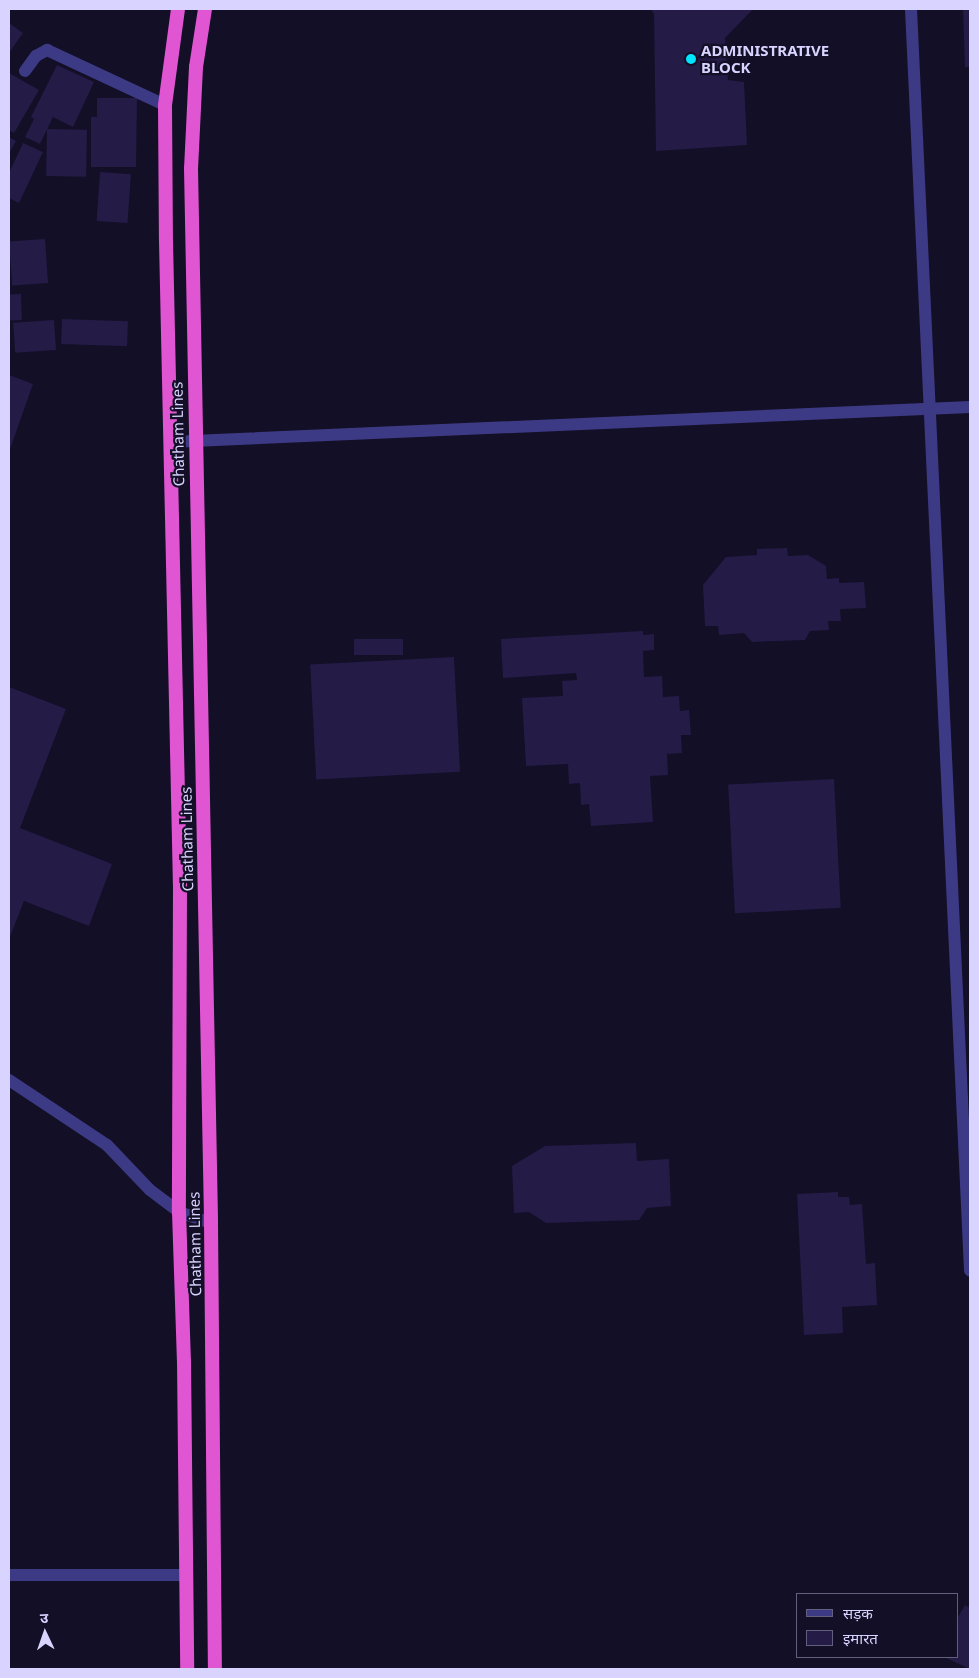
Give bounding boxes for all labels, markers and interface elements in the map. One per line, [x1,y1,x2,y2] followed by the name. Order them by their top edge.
[701,41,829,76] place label: ADMINISTRATIVE BLOCK
[685,53,697,65] marker: ADMINISTRATIVE BLOCK
[168,381,188,487] street label: Chatham Lines
[177,786,197,892] street label: Chatham Lines
[185,1191,205,1297] street label: Chatham Lines
[796,1593,959,1658] legend
[843,1603,873,1623] text: सड़क
[20,1608,70,1658] north arrow
[40,1608,49,1627] text: उ
[843,1628,878,1648] text: इमारत

